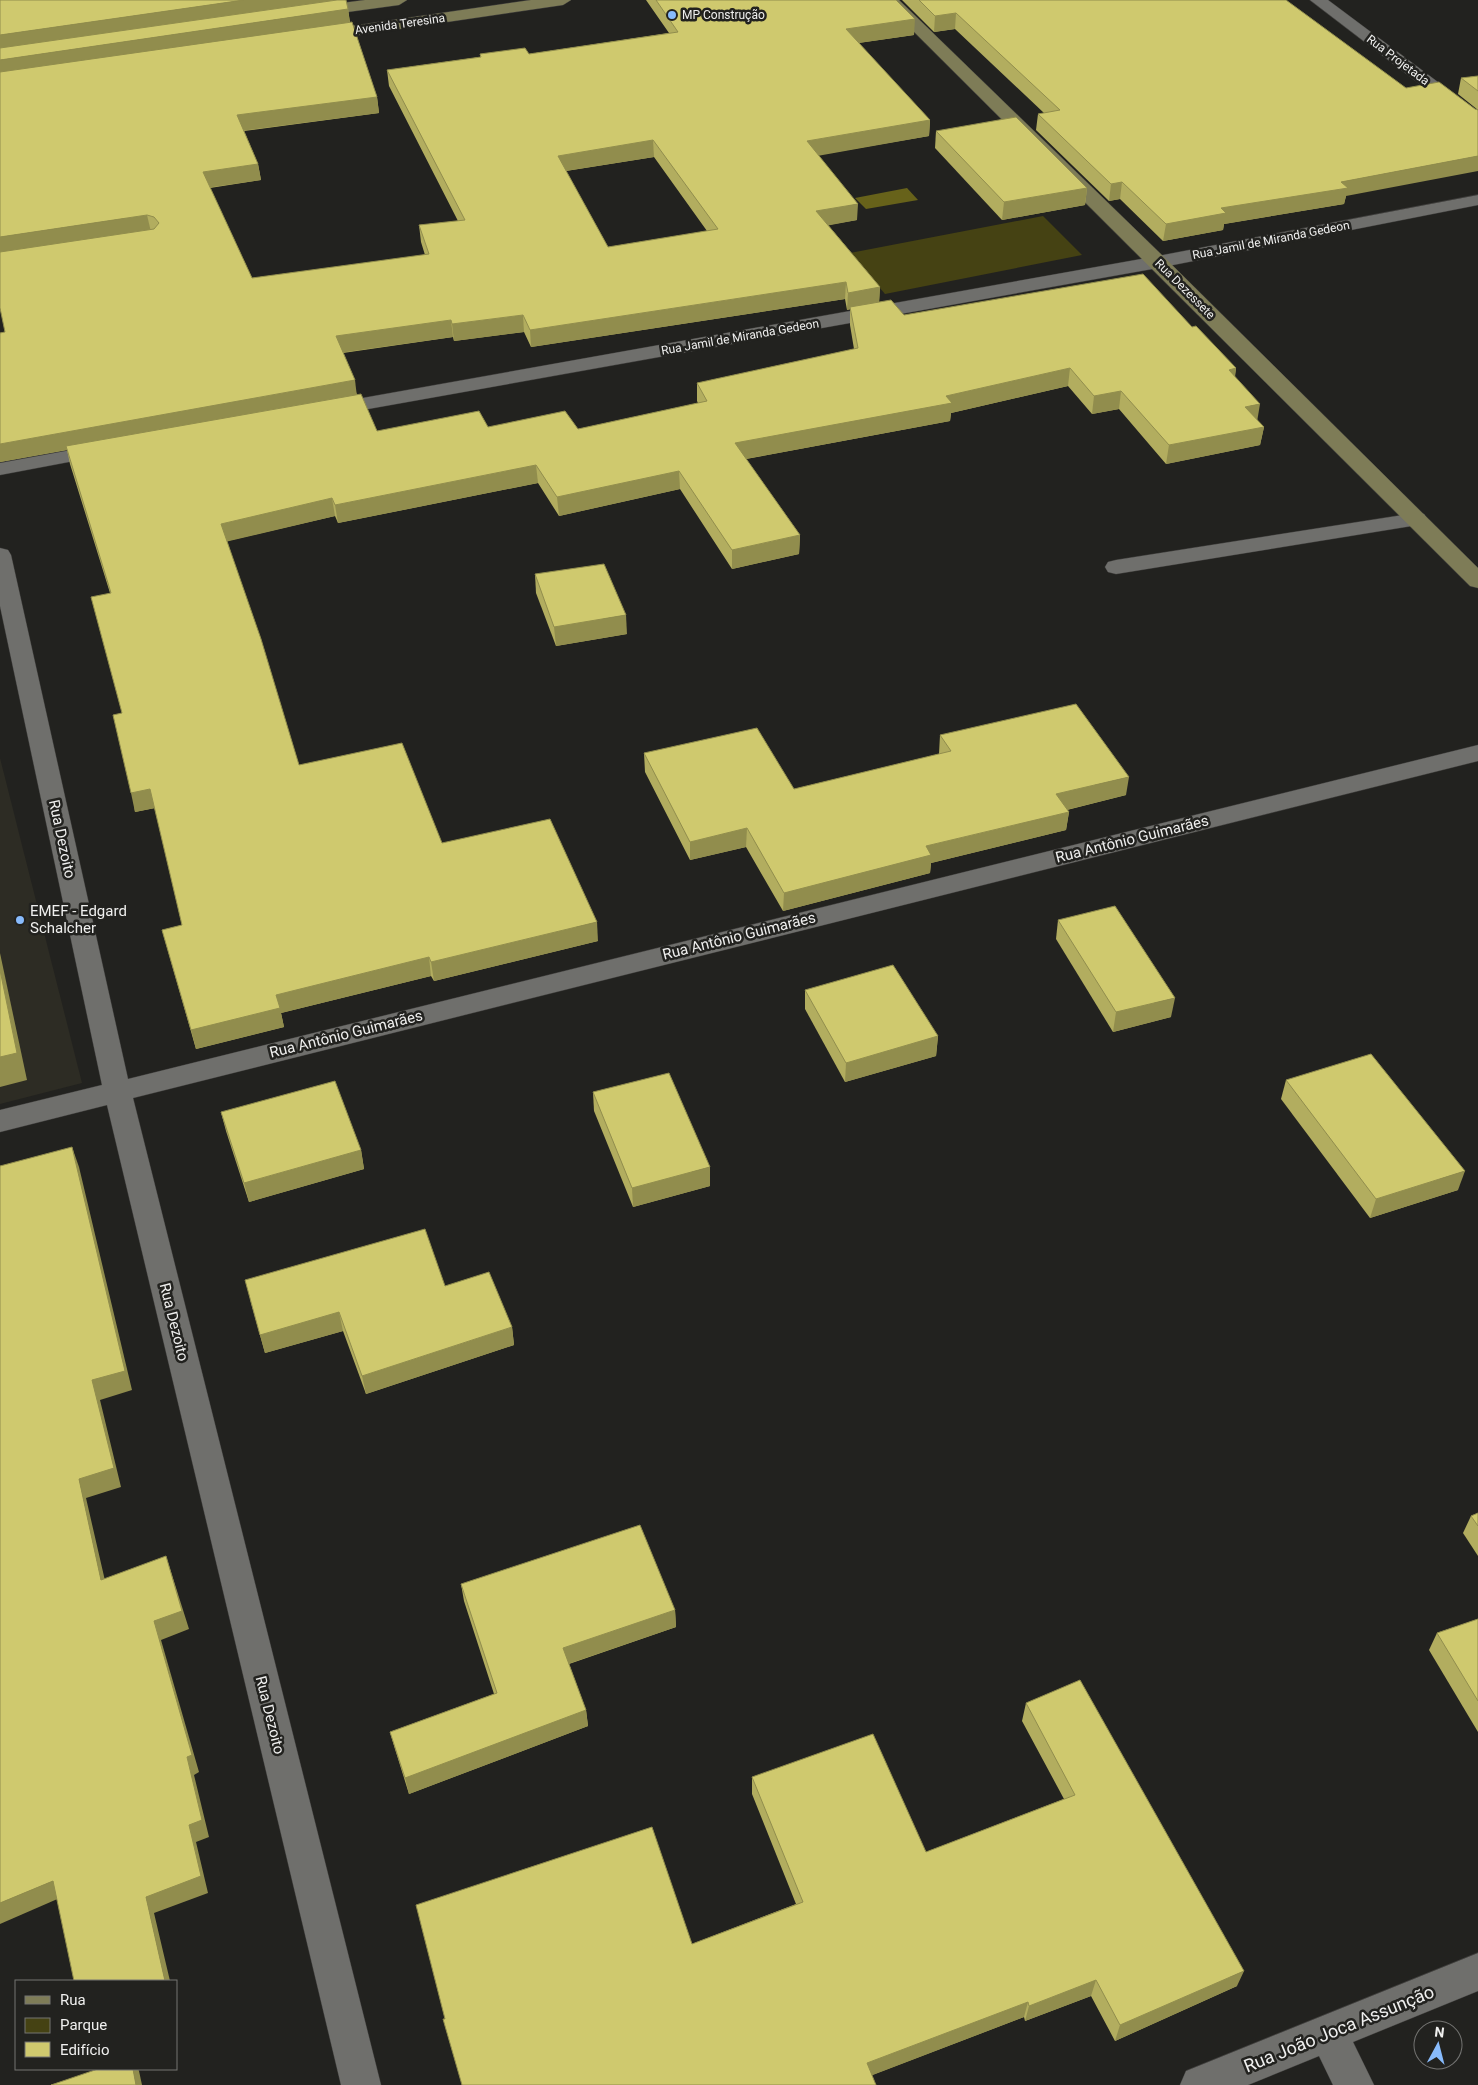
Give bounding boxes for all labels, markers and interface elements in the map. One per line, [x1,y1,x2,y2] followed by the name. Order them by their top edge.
[682,8,765,22] place label: MP Construção
[666,9,678,21] marker: MP Construção
[354,11,446,37] street label: Avenida Teresina
[1364,32,1432,88] street label: Rua Projetada
[1191,218,1351,262] street label: Rua Jamil de Miranda Gedeon
[1152,256,1218,322] street label: Rua Dezessete
[660,316,820,358] street label: Rua Jamil de Miranda Gedeon
[45,798,79,880] street label: Rua Dezoito
[1054,811,1210,867] street label: Rua Antônio Guimarães
[30,902,127,937] place label: EMEF - Edgard Schalcher
[661,908,817,964] street label: Rua Antônio Guimarães
[14,914,26,926] marker: EMEF - Edgard Schalcher
[268,1006,424,1062] street label: Rua Antônio Guimarães
[156,1281,192,1363] street label: Rua Dezoito
[252,1674,288,1756] street label: Rua Dezoito
[15,1980,178,2070] legend
[1241,1981,1437,2076] street label: Rua João Joca Assunção
[60,1991,86,2009] text: Rua
[60,2016,107,2034] text: Parque
[1413,2020,1463,2070] north arrow
[1434,2024,1445,2041] text: N
[60,2041,109,2059] text: Edifício

